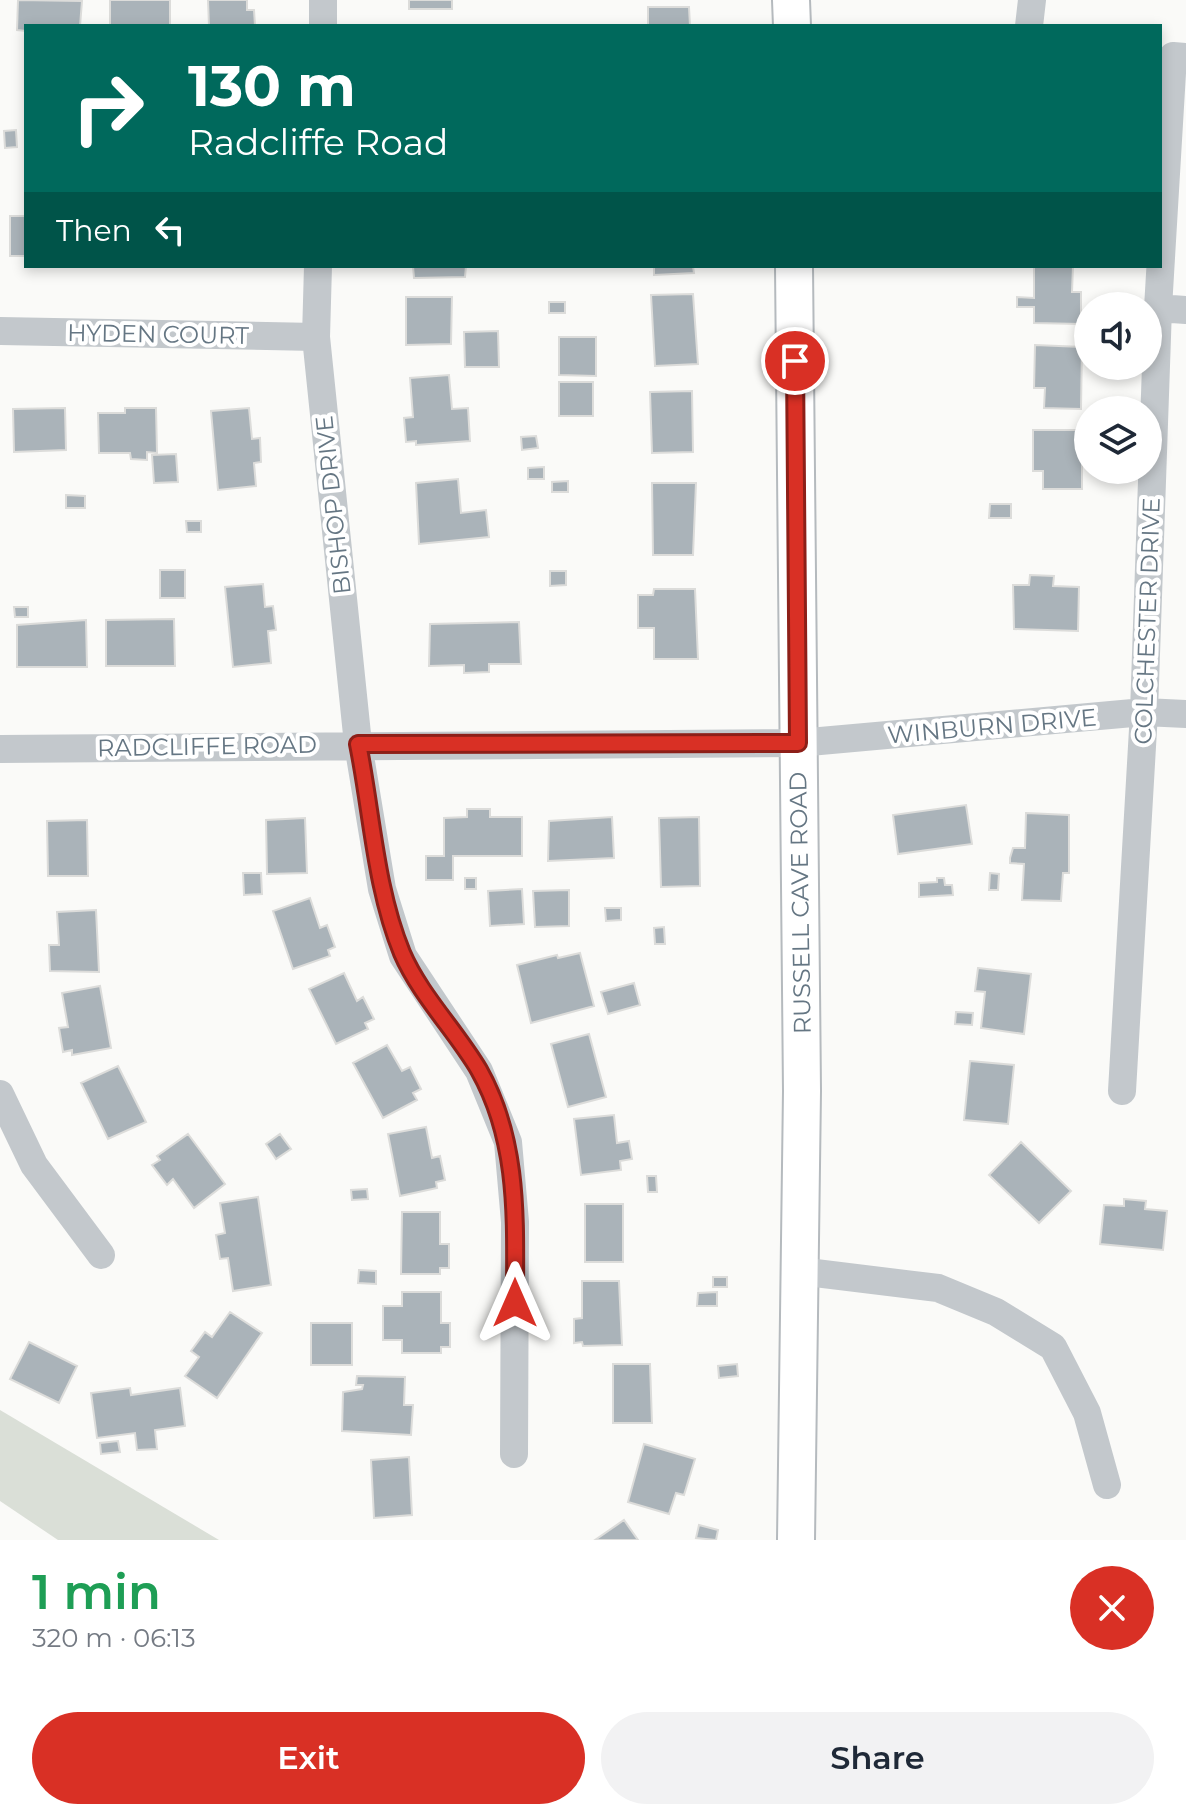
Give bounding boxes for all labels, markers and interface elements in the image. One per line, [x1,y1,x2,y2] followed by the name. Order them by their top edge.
[188,52,356,120] text: 130 m
[56,56,160,160] icon: right
[188,120,448,164] text: Radcliffe Road
[148,208,192,252] icon: left
[56,212,132,249] text: Then
[1074,292,1162,484] map controls
[1074,292,1162,380] button: sound
[67,318,249,350] street label: HYDEN COURT
[761,327,829,395] pin
[773,339,817,383] icon: arrive
[1074,396,1162,484] button: layers
[309,414,357,596] street label: BISHOP DRIVE
[1128,497,1166,745] street label: COLCHESTER DRIVE
[886,702,1098,750] street label: WINBURN DRIVE
[97,730,317,762] street label: RADCLIFFE ROAD
[783,772,817,1034] street label: RUSSELL CAVE ROAD
[473,1261,557,1345] position arrow
[32,1563,161,1621] text: 1 min
[1070,1566,1154,1650] button: close
[32,1622,196,1654] text: 320 m · 06:13
[32,1712,585,1804] button: Exit
[601,1712,1154,1804] button: Share

